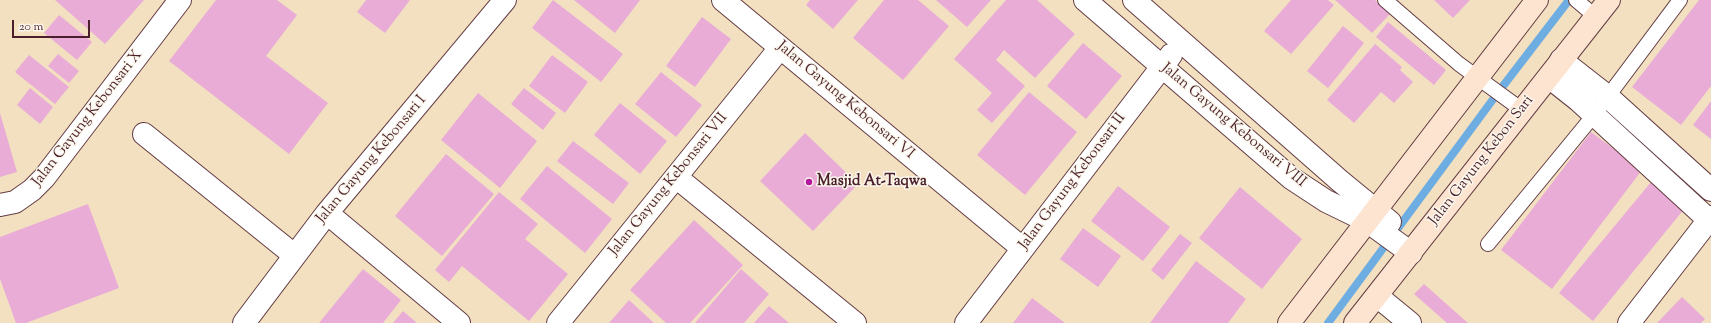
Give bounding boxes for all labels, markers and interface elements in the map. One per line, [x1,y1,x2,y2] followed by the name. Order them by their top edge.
[14,12,92,38] scale bar
[19,18,43,36] text: 20 m
[773,38,917,164] street label: Jalan Gayung Kebonsari VI
[29,47,147,191] street label: Jalan Gayung Kebonsari X
[1157,60,1309,192] street label: Jalan Gayung Kebonsari VIII
[313,92,431,228] street label: Jalan Gayung Kebonsari I
[1426,93,1538,229] street label: Jalan Gayung Kebon Sari
[606,110,732,260] street label: Jalan Gayung Kebonsari VII
[1016,110,1130,254] street label: Jalan Gayung Kebonsari II
[817,173,927,191] place label: Masjid At-Taqwa
[804,177,814,187] marker: Masjid At-Taqwa

